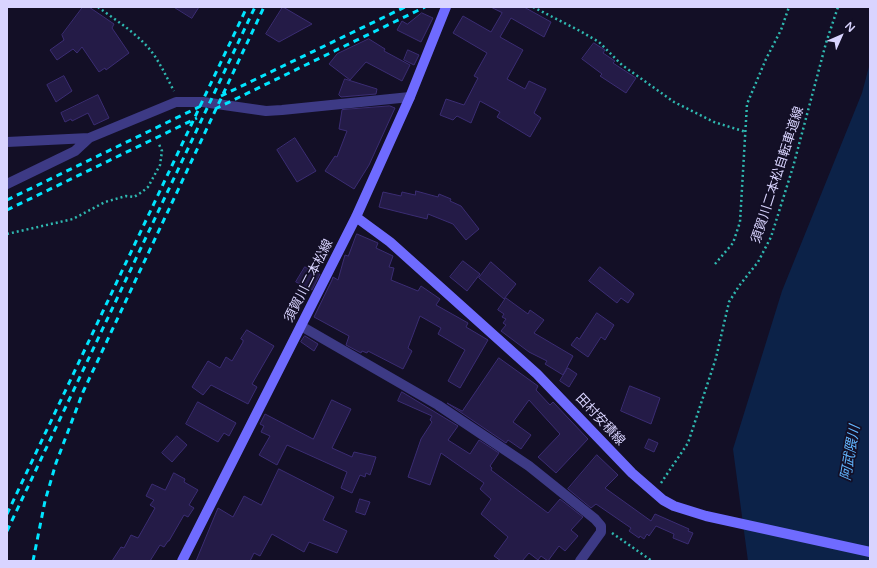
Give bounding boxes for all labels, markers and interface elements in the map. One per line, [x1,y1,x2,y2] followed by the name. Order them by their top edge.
[821,16,861,56] north arrow
[842,19,858,35] text: N
[748,105,808,245] street label: 須賀川二本松自転車道線
[281,237,337,325] street label: 須賀川二本松線
[572,391,628,449] street label: 田村安積線
[838,424,864,482] water label: 阿武隈川

